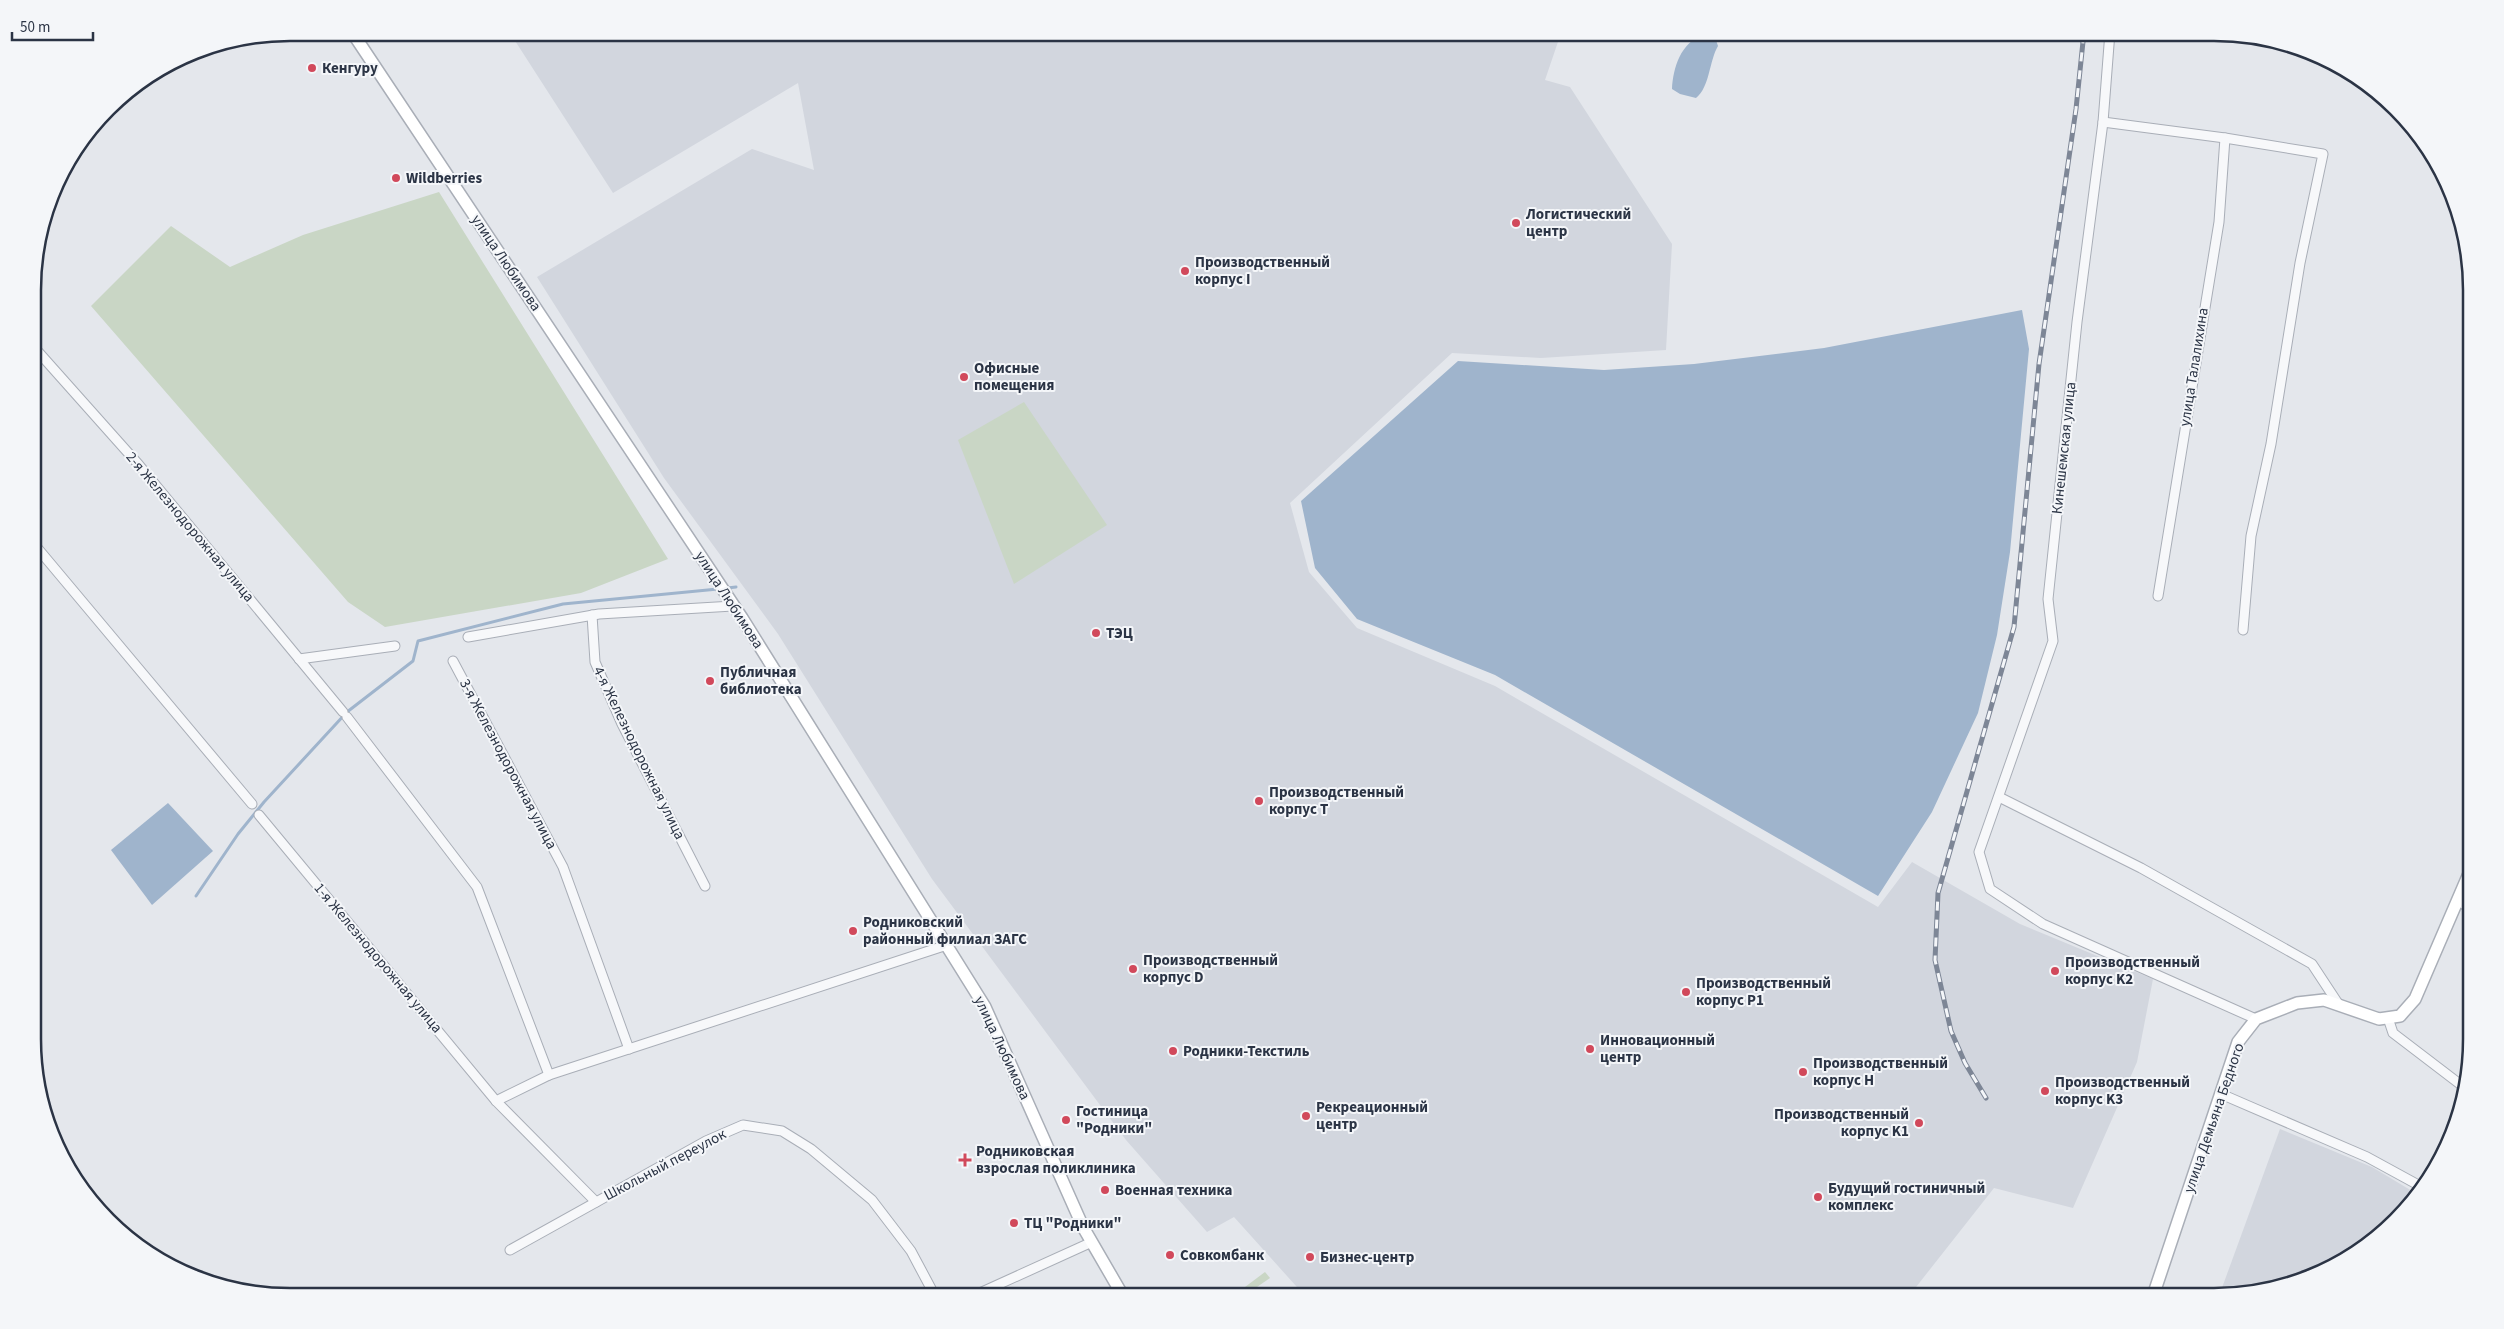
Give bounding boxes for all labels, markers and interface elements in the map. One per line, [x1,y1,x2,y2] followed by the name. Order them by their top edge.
[12,10,94,42] scale bar
[20,17,50,38] text: 50 m
[322,58,378,79] place label: Кенгуру
[306,62,318,74] marker: Кенгуру
[406,168,482,189] place label: Wildberries
[390,172,402,184] marker: Wildberries
[1525,204,1631,242] place label: Логистический центр
[466,211,546,315] street label: улица Любимова
[1510,217,1522,229] marker: Логистический центр
[1195,252,1330,290] place label: Производственный корпус I
[1179,265,1191,277] marker: Производственный корпус I
[2174,306,2214,428] street label: улица Талалихина
[974,358,1054,396] place label: Офисные помещения
[958,371,970,383] marker: Офисные помещения
[2047,381,2081,515] street label: Кинешемская улица
[121,447,259,607] street label: 2-я Железнодорожная улица
[690,547,768,653] street label: улица Любимова
[1106,623,1133,644] place label: ТЭЦ
[1090,627,1102,639] marker: ТЭЦ
[720,662,802,700] place label: Публичная библиотека
[588,663,690,843] street label: 4-я Железнодорожная улица
[454,675,562,853] street label: 3-я Железнодорожная улица
[704,675,716,687] marker: Публичная библиотека
[1269,782,1404,820] place label: Производственный корпус T
[1253,795,1265,807] marker: Производственный корпус T
[309,878,447,1038] street label: 1-я Железнодорожная улица
[863,912,1027,950] place label: Родниковский районный филиал ЗАГС
[847,925,859,937] marker: Родниковский районный филиал ЗАГС
[1143,950,1278,988] place label: Производственный корпус D
[2065,952,2200,990] place label: Производственный корпус K2
[1127,963,1139,975] marker: Производственный корпус D
[2049,965,2061,977] marker: Производственный корпус K2
[1696,973,1831,1011] place label: Производственный корпус P1
[1680,986,1692,998] marker: Производственный корпус P1
[969,993,1035,1103] street label: улица Любимова
[1600,1030,1715,1068] place label: Инновационный центр
[2178,1040,2250,1196] street label: улица Демьяна Бедного
[1183,1041,1310,1062] place label: Родники-Текстиль
[1584,1043,1596,1055] marker: Инновационный центр
[1167,1045,1179,1057] marker: Родники-Текстиль
[1813,1053,1948,1091] place label: Производственный корпус H
[1797,1066,1809,1078] marker: Производственный корпус H
[2055,1072,2190,1110] place label: Производственный корпус K3
[2039,1085,2051,1097] marker: Производственный корпус K3
[1316,1097,1428,1135] place label: Рекреационный центр
[1076,1101,1152,1139] place label: Гостиница "Родники"
[1774,1104,1909,1142] place label: Производственный корпус K1
[1300,1110,1312,1122] marker: Рекреационный центр
[1060,1114,1072,1126] marker: Гостиница "Родники"
[1913,1117,1925,1129] marker: Производственный корпус K1
[600,1124,730,1206] street label: Школьный переулок
[976,1141,1136,1179] place label: Родниковская взрослая поликлиника
[958,1153,972,1167] marker: Родниковская взрослая поликлиника
[1828,1178,1985,1216] place label: Будущий гостиничный комплекс
[1115,1180,1233,1201] place label: Военная техника
[1099,1184,1111,1196] marker: Военная техника
[1812,1191,1824,1203] marker: Будущий гостиничный комплекс
[1024,1213,1122,1234] place label: ТЦ "Родники"
[1008,1217,1020,1229] marker: ТЦ "Родники"
[1180,1245,1265,1266] place label: Совкомбанк
[1320,1247,1415,1268] place label: Бизнес-центр
[1164,1249,1176,1261] marker: Совкомбанк
[1304,1251,1316,1263] marker: Бизнес-центр

